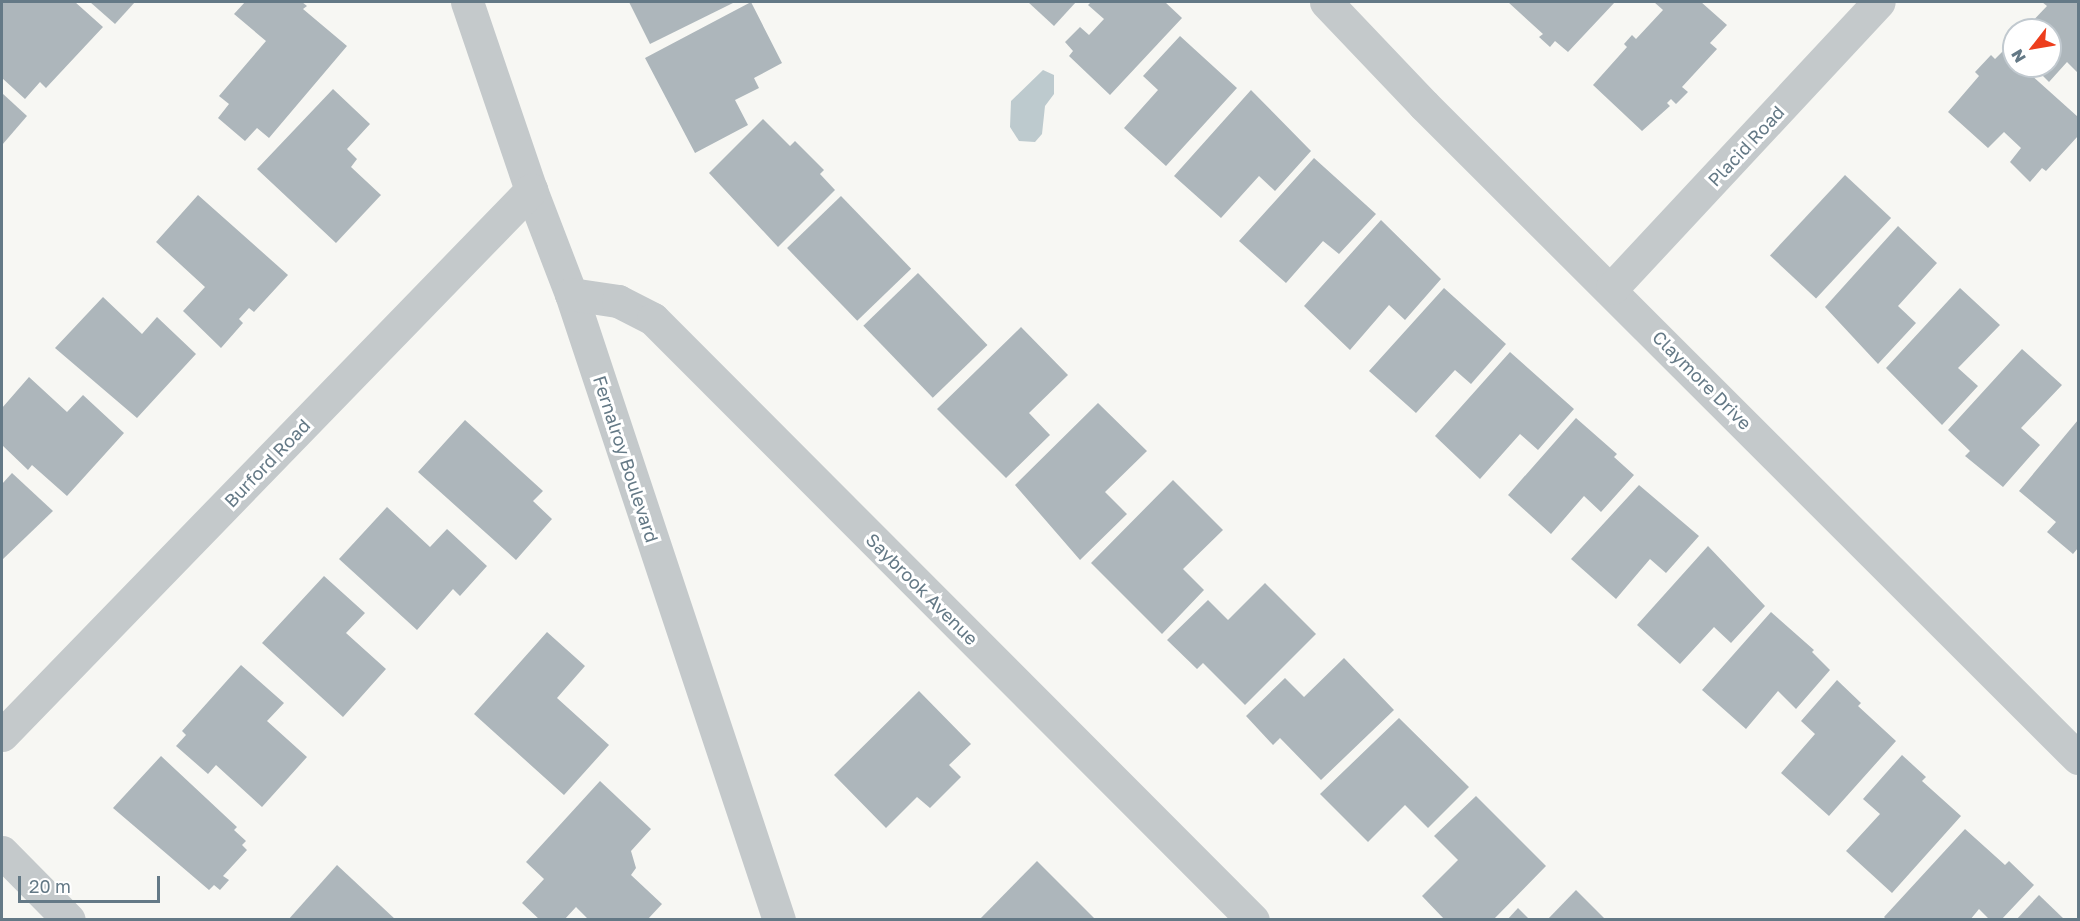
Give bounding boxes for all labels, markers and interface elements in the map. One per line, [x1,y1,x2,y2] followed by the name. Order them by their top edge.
[2002,18,2062,78] north arrow
[2007,46,2030,67] text: N
[1703,101,1789,191] street label: Placid Road
[1648,326,1756,434] street label: Claymore Drive
[589,373,663,545] street label: Fernalroy Boulevard
[220,414,314,512] street label: Burford Road
[862,529,982,649] street label: Saybrook Avenue
[21,864,164,902] scale bar
[29,875,71,897] text: 20 m

